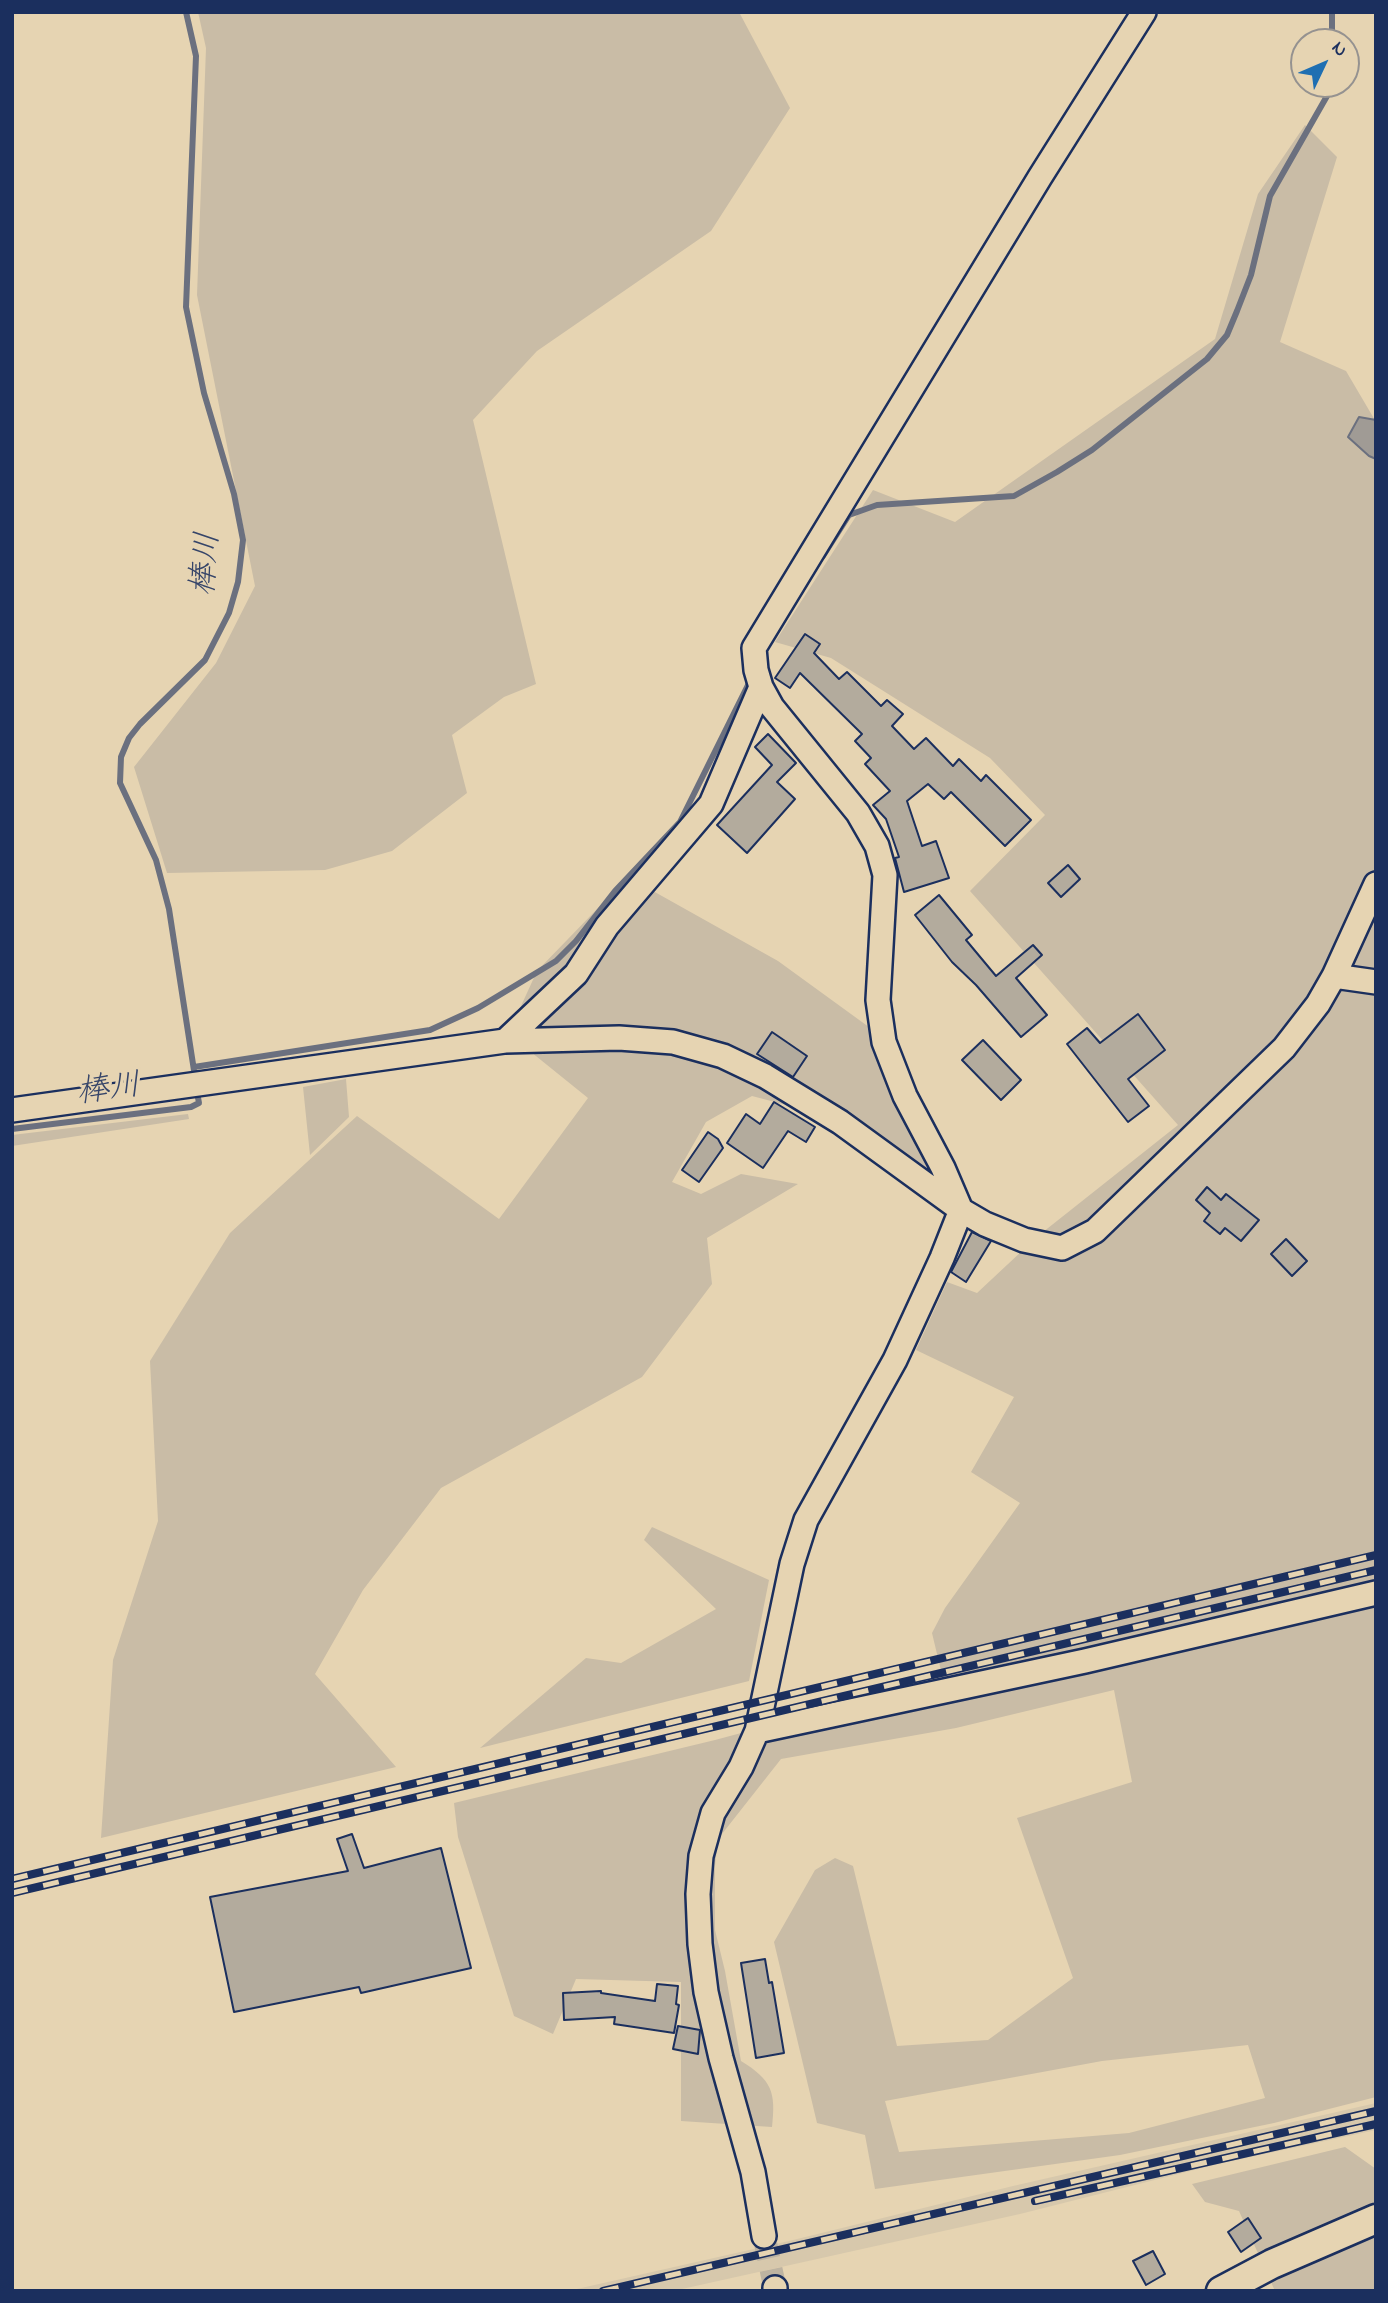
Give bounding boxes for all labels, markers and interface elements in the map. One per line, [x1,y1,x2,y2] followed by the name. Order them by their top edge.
[1290,28,1360,98] north arrow
[1325,35,1353,63] text: N
[187,530,231,598] water label: 棒川
[75,1069,143,1115] water label: 棒川

